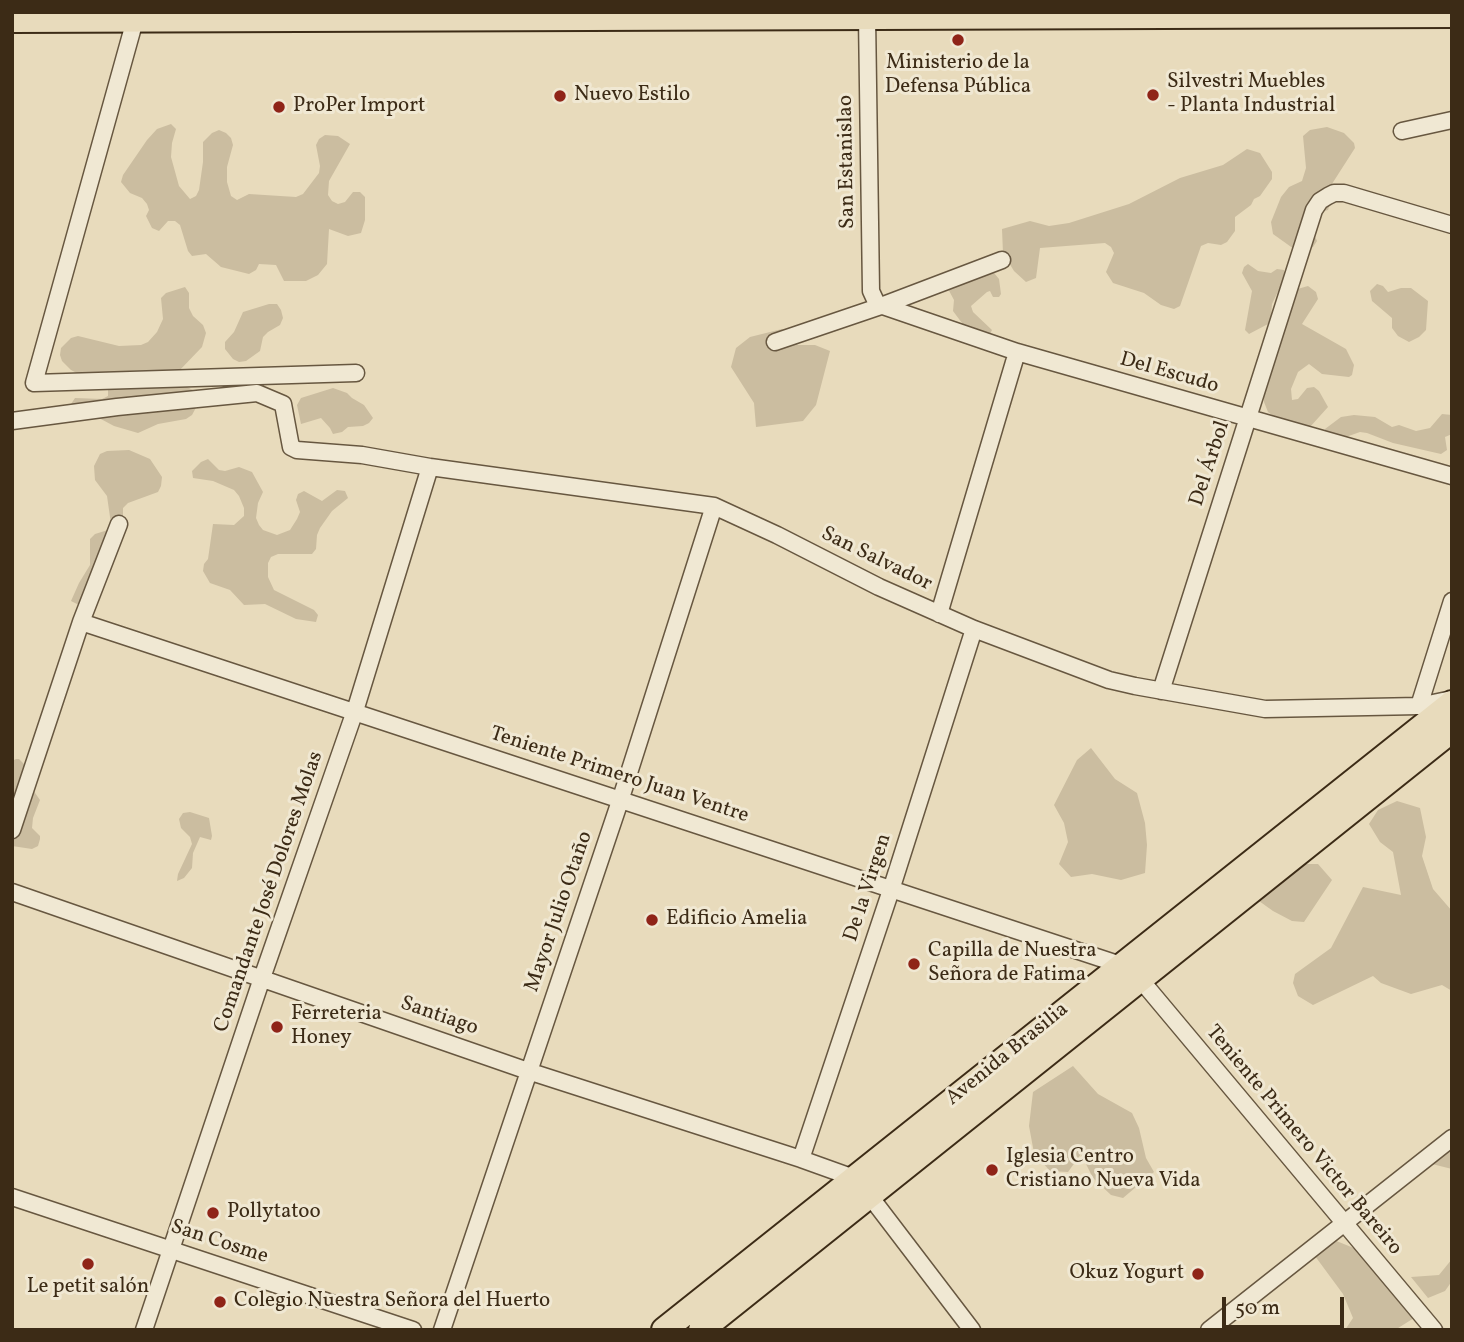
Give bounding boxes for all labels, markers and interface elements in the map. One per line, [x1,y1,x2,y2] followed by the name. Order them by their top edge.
[950,32,966,48] marker: Ministerio de la Defensa Pública
[885,51,1031,101] place label: Ministerio de la Defensa Pública
[1167,70,1335,120] place label: Silvestri Muebles - Planta Industrial
[574,83,690,109] place label: Nuevo Estilo
[1145,87,1161,103] marker: Silvestri Muebles - Planta Industrial
[552,88,568,104] marker: Nuevo Estilo
[293,94,425,120] place label: ProPer Import
[834,95,862,229] street label: San Estanislao
[271,99,287,115] marker: ProPer Import
[1117,348,1221,400] street label: Del Escudo
[1185,418,1237,510] street label: Del Árbol
[816,522,936,598] street label: San Salvador
[487,722,751,830] street label: Teniente Primero Juan Ventre
[210,748,330,1036] street label: Comandante José Dolores Molas
[521,828,599,996] street label: Mayor Julio Otaño
[840,831,898,945] street label: De la Virgen
[666,907,807,933] place label: Edificio Amelia
[644,912,660,928] marker: Edificio Amelia
[928,939,1097,989] place label: Capilla de Nuestra Señora de Fatima
[906,956,922,972] marker: Capilla de Nuestra Señora de Fatima
[397,992,481,1042] street label: Santiago
[942,998,1074,1112] street label: Avenida Brasilia
[291,1002,382,1052] place label: Ferreteria Honey
[269,1019,285,1035] marker: Ferreteria Honey
[1199,1021,1407,1261] street label: Teniente Primero Victor Bareiro
[1006,1145,1201,1195] place label: Iglesia Centro Cristiano Nueva Vida
[984,1162,1000,1178] marker: Iglesia Centro Cristiano Nueva Vida
[227,1200,321,1226] place label: Pollytatoo
[205,1205,221,1221] marker: Pollytatoo
[167,1215,271,1271] street label: San Cosme
[80,1256,96,1272] marker: Le petit salón
[1069,1261,1184,1287] place label: Okuz Yogurt
[1190,1266,1206,1282] marker: Okuz Yogurt
[27,1275,149,1301] place label: Le petit salón
[1226,1282,1348,1326] scale bar
[234,1289,550,1315] place label: Colegio Nuestra Señora del Huerto
[212,1294,228,1310] marker: Colegio Nuestra Señora del Huerto
[1235,1294,1280,1323] text: 50 m

